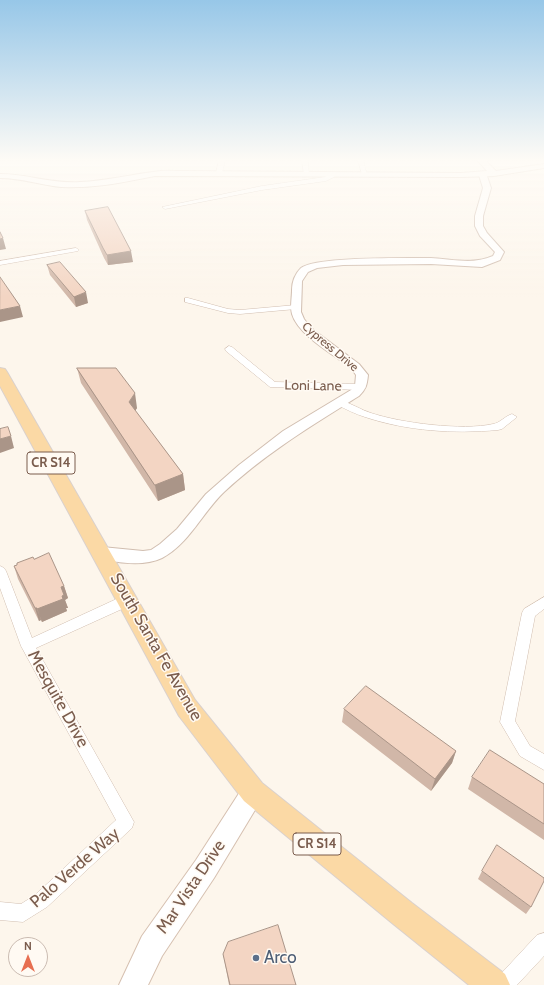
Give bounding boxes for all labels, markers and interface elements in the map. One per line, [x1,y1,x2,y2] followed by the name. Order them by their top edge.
[299,319,361,375] street label: Cypress Drive
[284,377,342,395] street label: Loni Lane
[27,452,75,474] road number: CR S14
[105,570,207,724] street label: South Santa Fe Avenue
[23,647,93,751] street label: Mesquite Drive
[26,824,124,912] street label: Palo Verde Way
[293,833,341,855] road number: CR S14
[152,836,230,938] street label: Mar Vista Drive
[8,937,48,977] north arrow
[24,939,32,953] text: N
[264,948,297,968] place label: Arco
[251,953,261,963] marker: Arco

